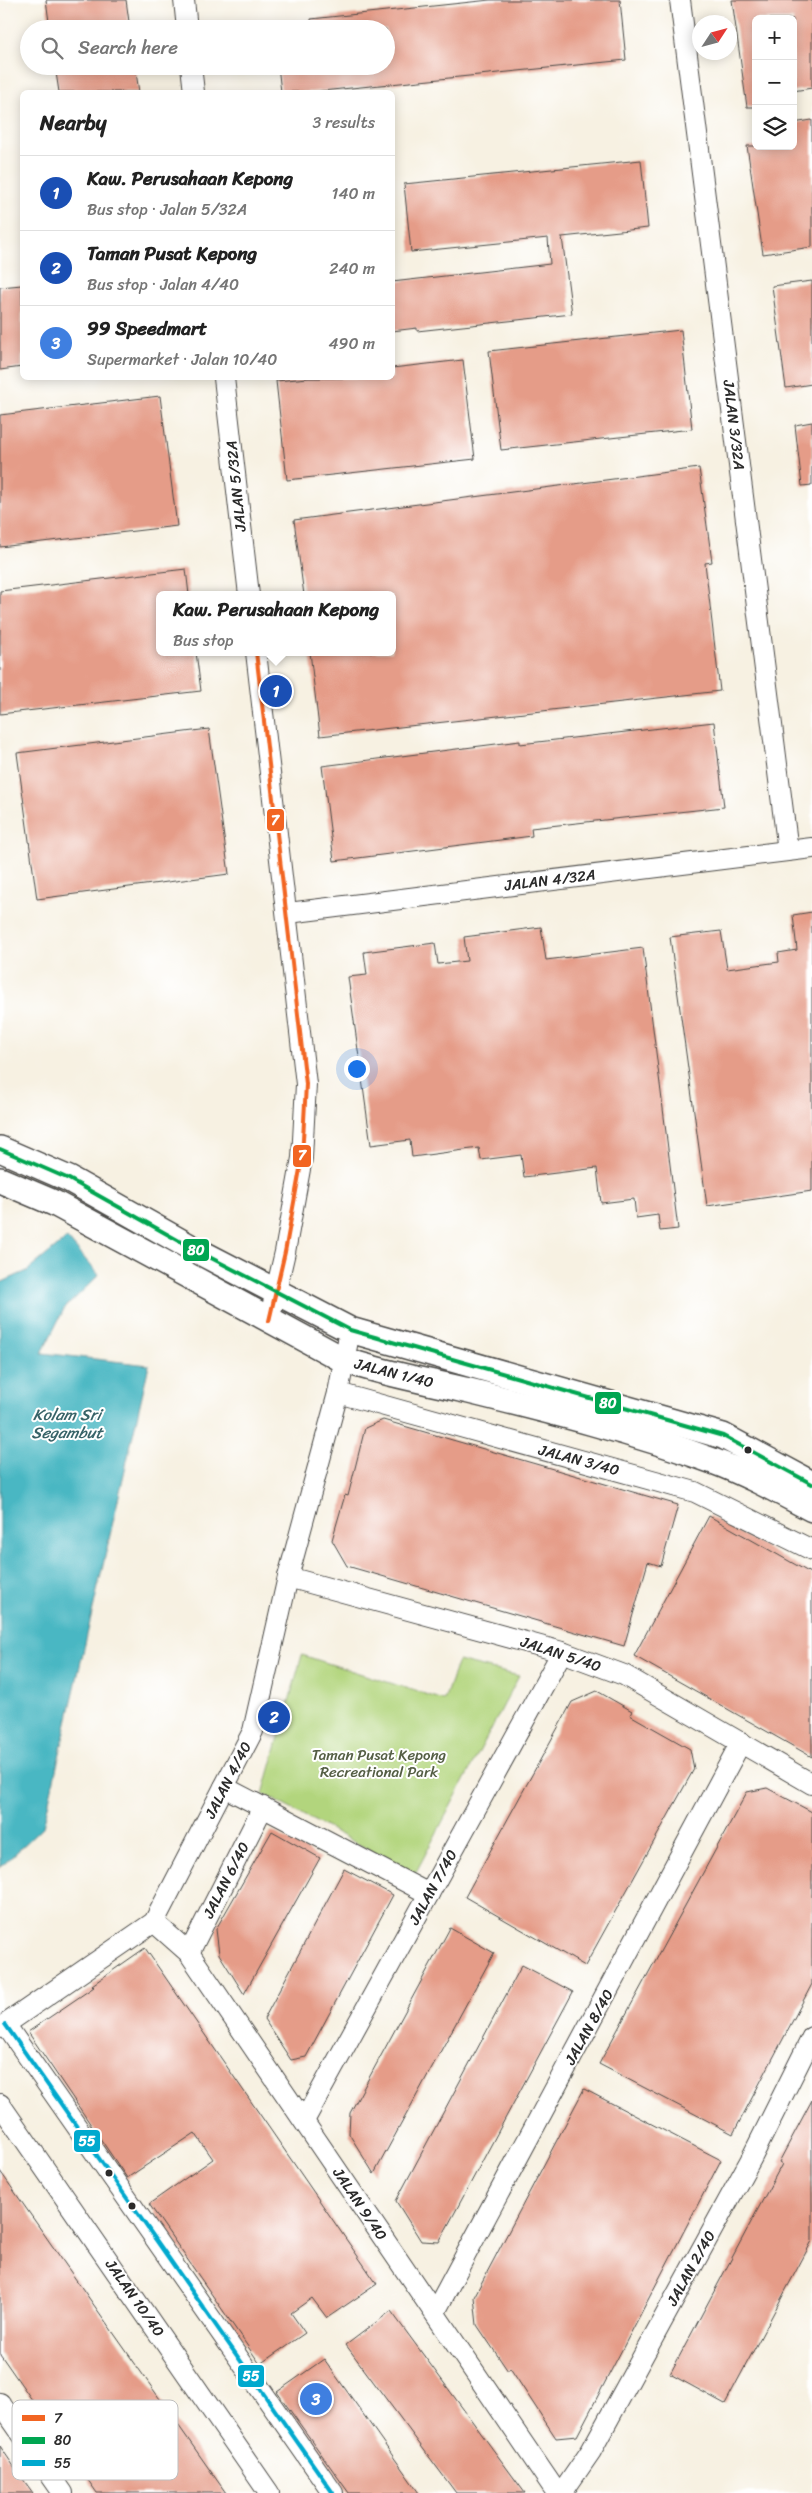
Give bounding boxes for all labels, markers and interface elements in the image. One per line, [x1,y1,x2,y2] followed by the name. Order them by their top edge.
[692,15,737,60] north arrow
[752,15,797,150] map controls
[752,15,797,60] button: +
[20,20,395,75] search box
[78,31,178,64] text: Search here
[38,34,66,62] icon: search
[752,60,797,105] button: −
[40,104,106,142] text: Nearby
[752,105,797,150] button: layers
[312,108,375,137] text: 3 results
[87,162,293,195] text: Kaw. Perusahaan Kepong
[53,179,59,208] text: 1
[332,179,375,208] text: 140 m
[87,195,247,224] text: Bus stop · Jalan 5/32A
[87,237,257,270] text: Taman Pusat Kepong
[51,254,61,283] text: 2
[329,254,375,283] text: 240 m
[87,270,239,299] text: Bus stop · Jalan 4/40
[87,312,207,345] text: 99 Speedmart
[52,329,60,358] text: 3
[329,329,375,358] text: 490 m
[87,345,277,374] text: Supermarket · Jalan 10/40
[715,378,752,471] street label: JALAN 3/32A
[218,439,254,534] street label: JALAN 5/32A
[156,591,396,656] popup
[173,593,379,626] text: Kaw. Perusahaan Kepong
[173,626,233,655] text: Bus stop
[260,672,292,710] pin: 1
[266,808,285,832] line badge: 7
[271,808,280,833] text: 7
[502,862,597,899] street label: JALAN 4/32A
[344,1056,370,1082] your location
[298,1143,307,1168] text: 7
[292,1144,312,1168] line badge: 7
[182,1238,210,1262] line badge: 80
[186,1238,205,1263] text: 80
[351,1350,436,1395] street label: JALAN 1/40
[594,1391,622,1415] line badge: 80
[598,1391,617,1416] text: 80
[32,1400,105,1447] water label: Kolam Sri Segambut
[535,1437,622,1483] street label: JALAN 3/40
[743,1445,753,1455] unlabelled marker
[516,1628,605,1679] street label: JALAN 5/40
[258,1698,290,1736] pin: 2
[197,1737,259,1824] street label: JALAN 4/40
[312,1742,447,1785] park label: Taman Pusat Kepong Recreational Park
[195,1837,256,1924] street label: JALAN 6/40
[401,1844,464,1930] street label: JALAN 7/40
[557,1984,621,2071] street label: JALAN 8/40
[73,2129,101,2153] line badge: 55
[78,2129,96,2154] text: 55
[325,2161,394,2246] street label: JALAN 9/40
[104,2168,114,2178] unlabelled marker
[127,2201,137,2211] unlabelled marker
[659,2225,722,2311] street label: JALAN 2/40
[98,2253,172,2342] street label: JALAN 10/40
[237,2364,265,2388] line badge: 55
[242,2364,260,2389] text: 55
[300,2380,332,2418] pin: 3
[12,2400,178,2480] legend
[54,2406,63,2431] text: 7
[54,2428,71,2453] text: 80
[54,2451,72,2476] text: 55

